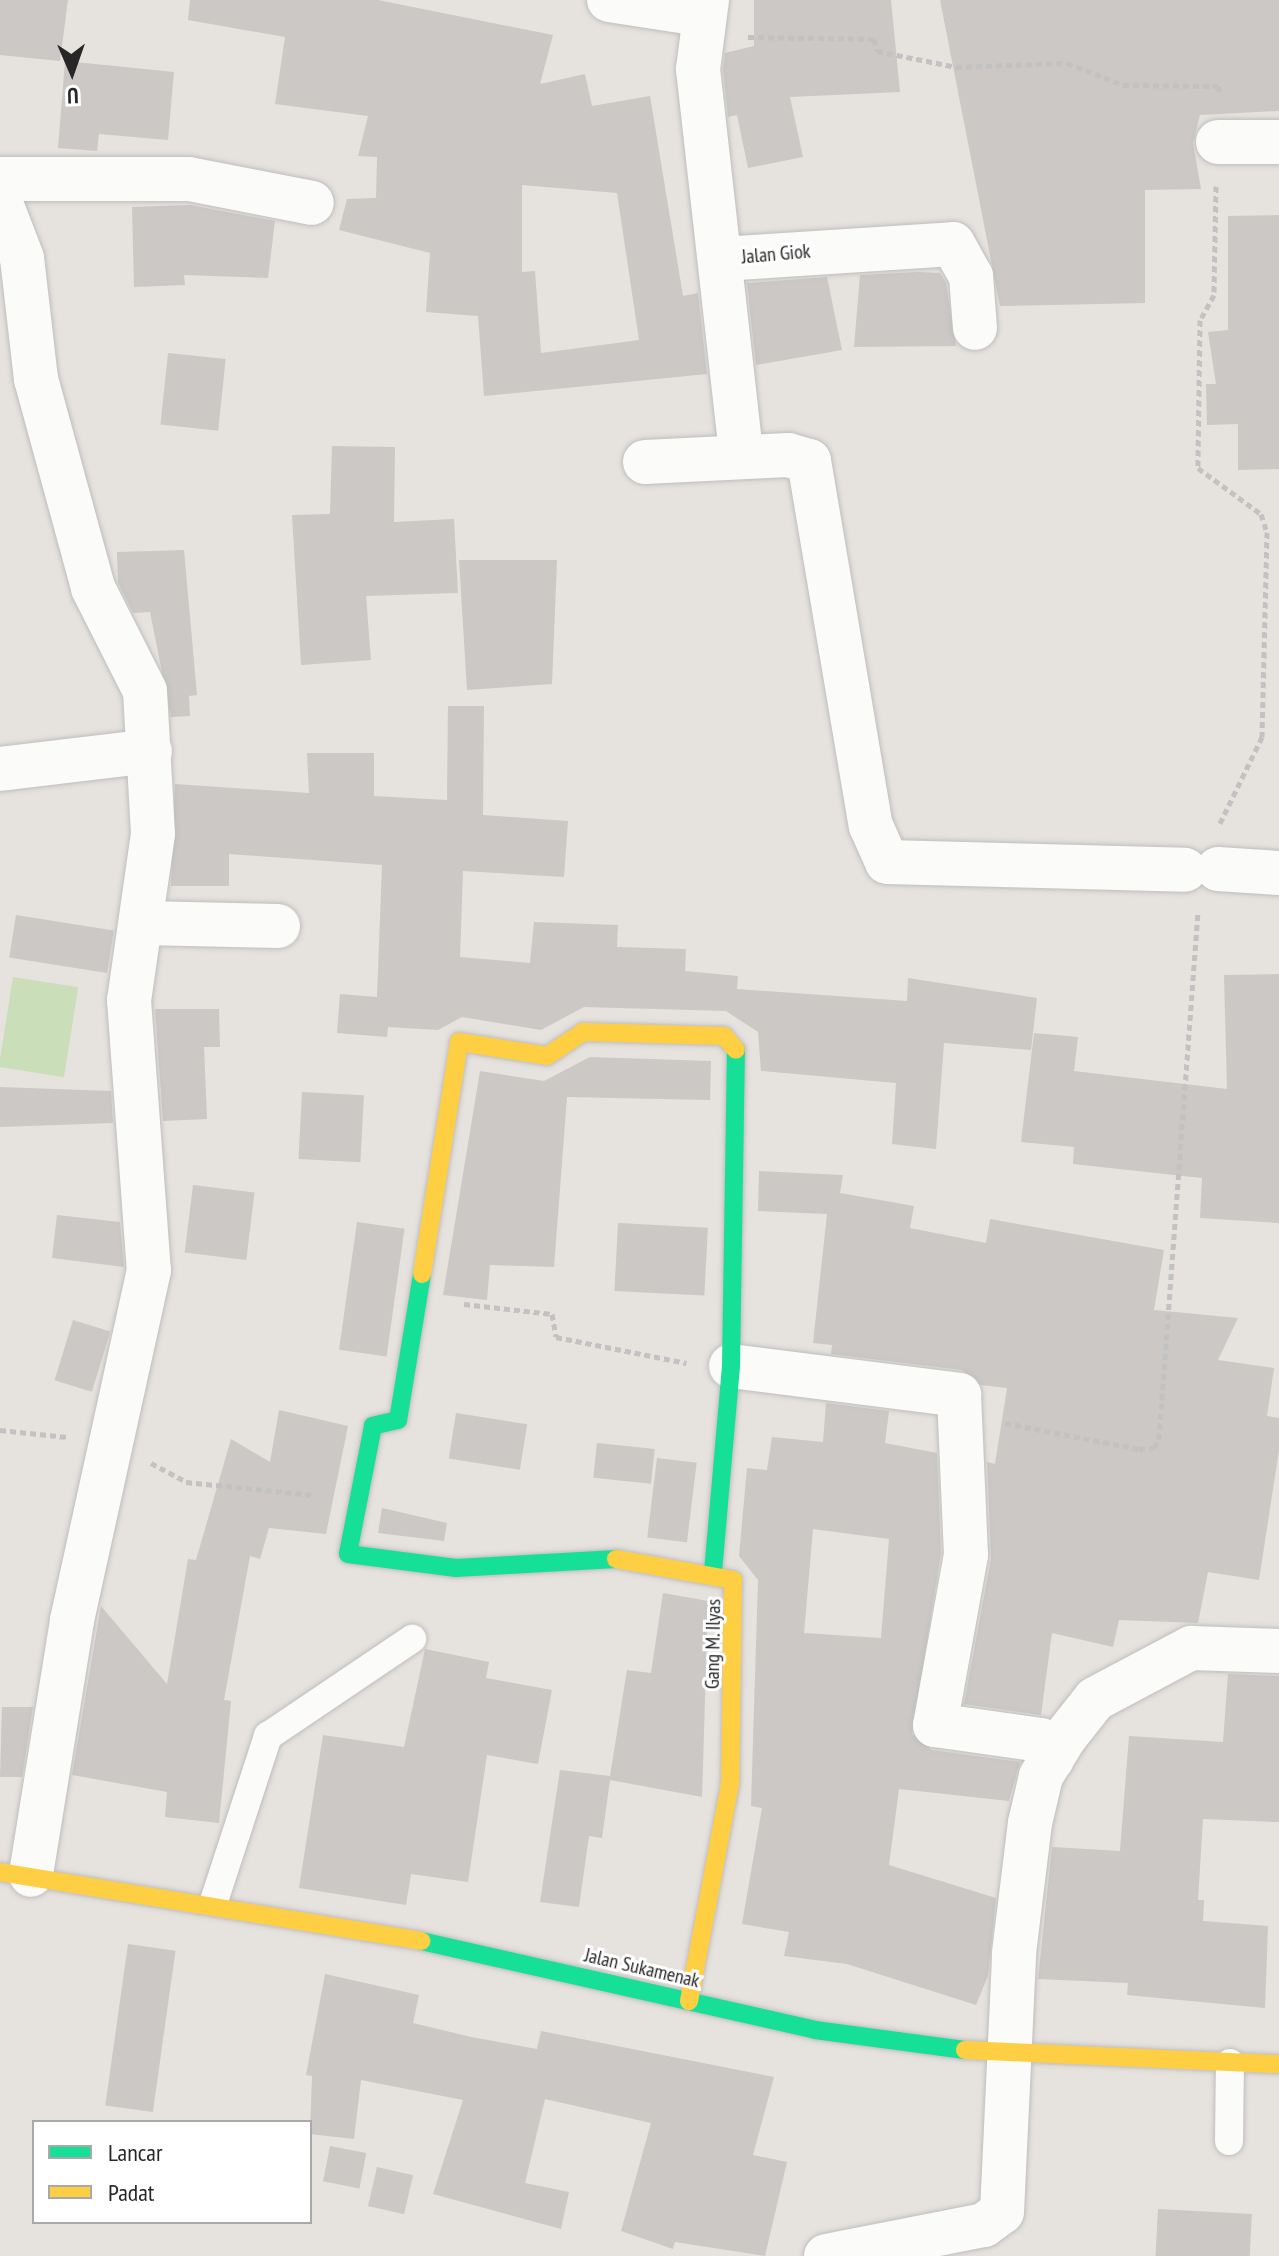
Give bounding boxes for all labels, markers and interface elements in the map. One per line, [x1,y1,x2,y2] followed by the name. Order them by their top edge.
[32,32,112,112] north arrow
[67,82,79,110] text: U
[741,239,811,269] street label: Jalan Giok
[700,1598,726,1690] street label: Gang M. Ilyas
[582,1943,702,1993] street label: Jalan Sukamenak
[32,2120,312,2224] legend
[108,2137,162,2168] text: Lancar
[108,2177,154,2208] text: Padat

